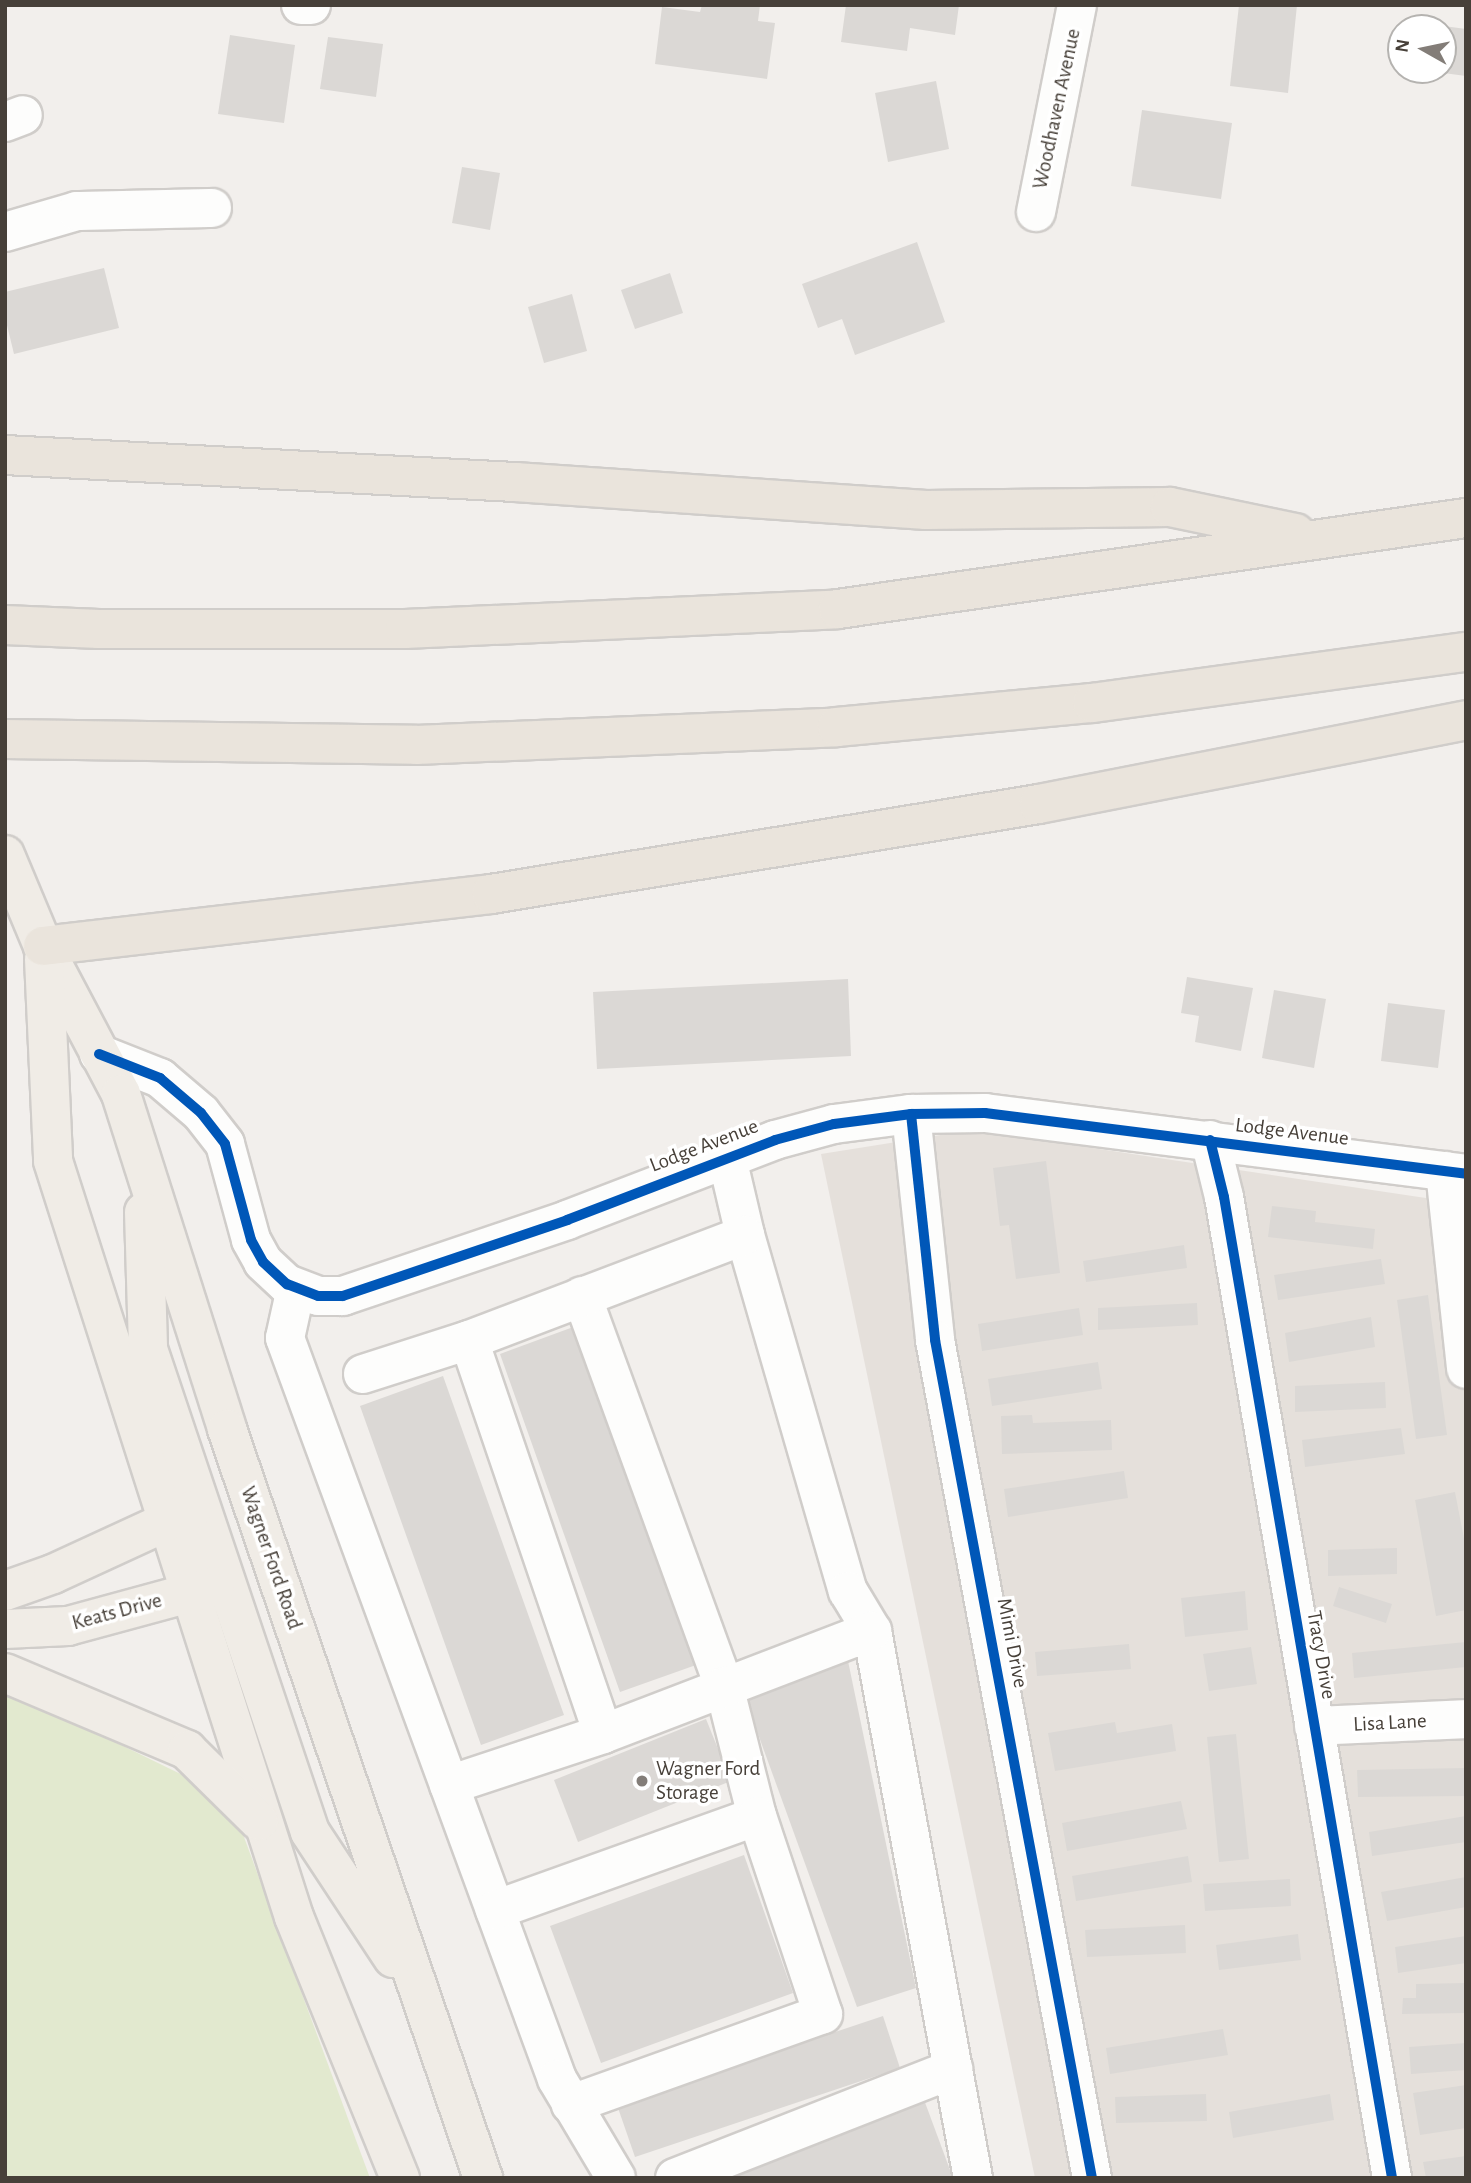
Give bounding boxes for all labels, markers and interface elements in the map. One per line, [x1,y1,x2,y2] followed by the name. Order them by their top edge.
[1387,14,1457,84] north arrow
[1028,26,1086,192] street label: Woodhaven Avenue
[1392,38,1413,54] text: N
[1234,1113,1350,1151] street label: Lodge Avenue
[646,1114,762,1178] street label: Lodge Avenue
[235,1483,307,1633] street label: Wagner Ford Road
[69,1588,165,1636] street label: Keats Drive
[991,1596,1033,1690] street label: Mimi Drive
[1301,1609,1341,1701] street label: Tracy Drive
[1353,1708,1427,1738] street label: Lisa Lane
[656,1756,760,1806] place label: Wagner Ford Storage
[634,1773,650,1789] marker: Wagner Ford Storage

